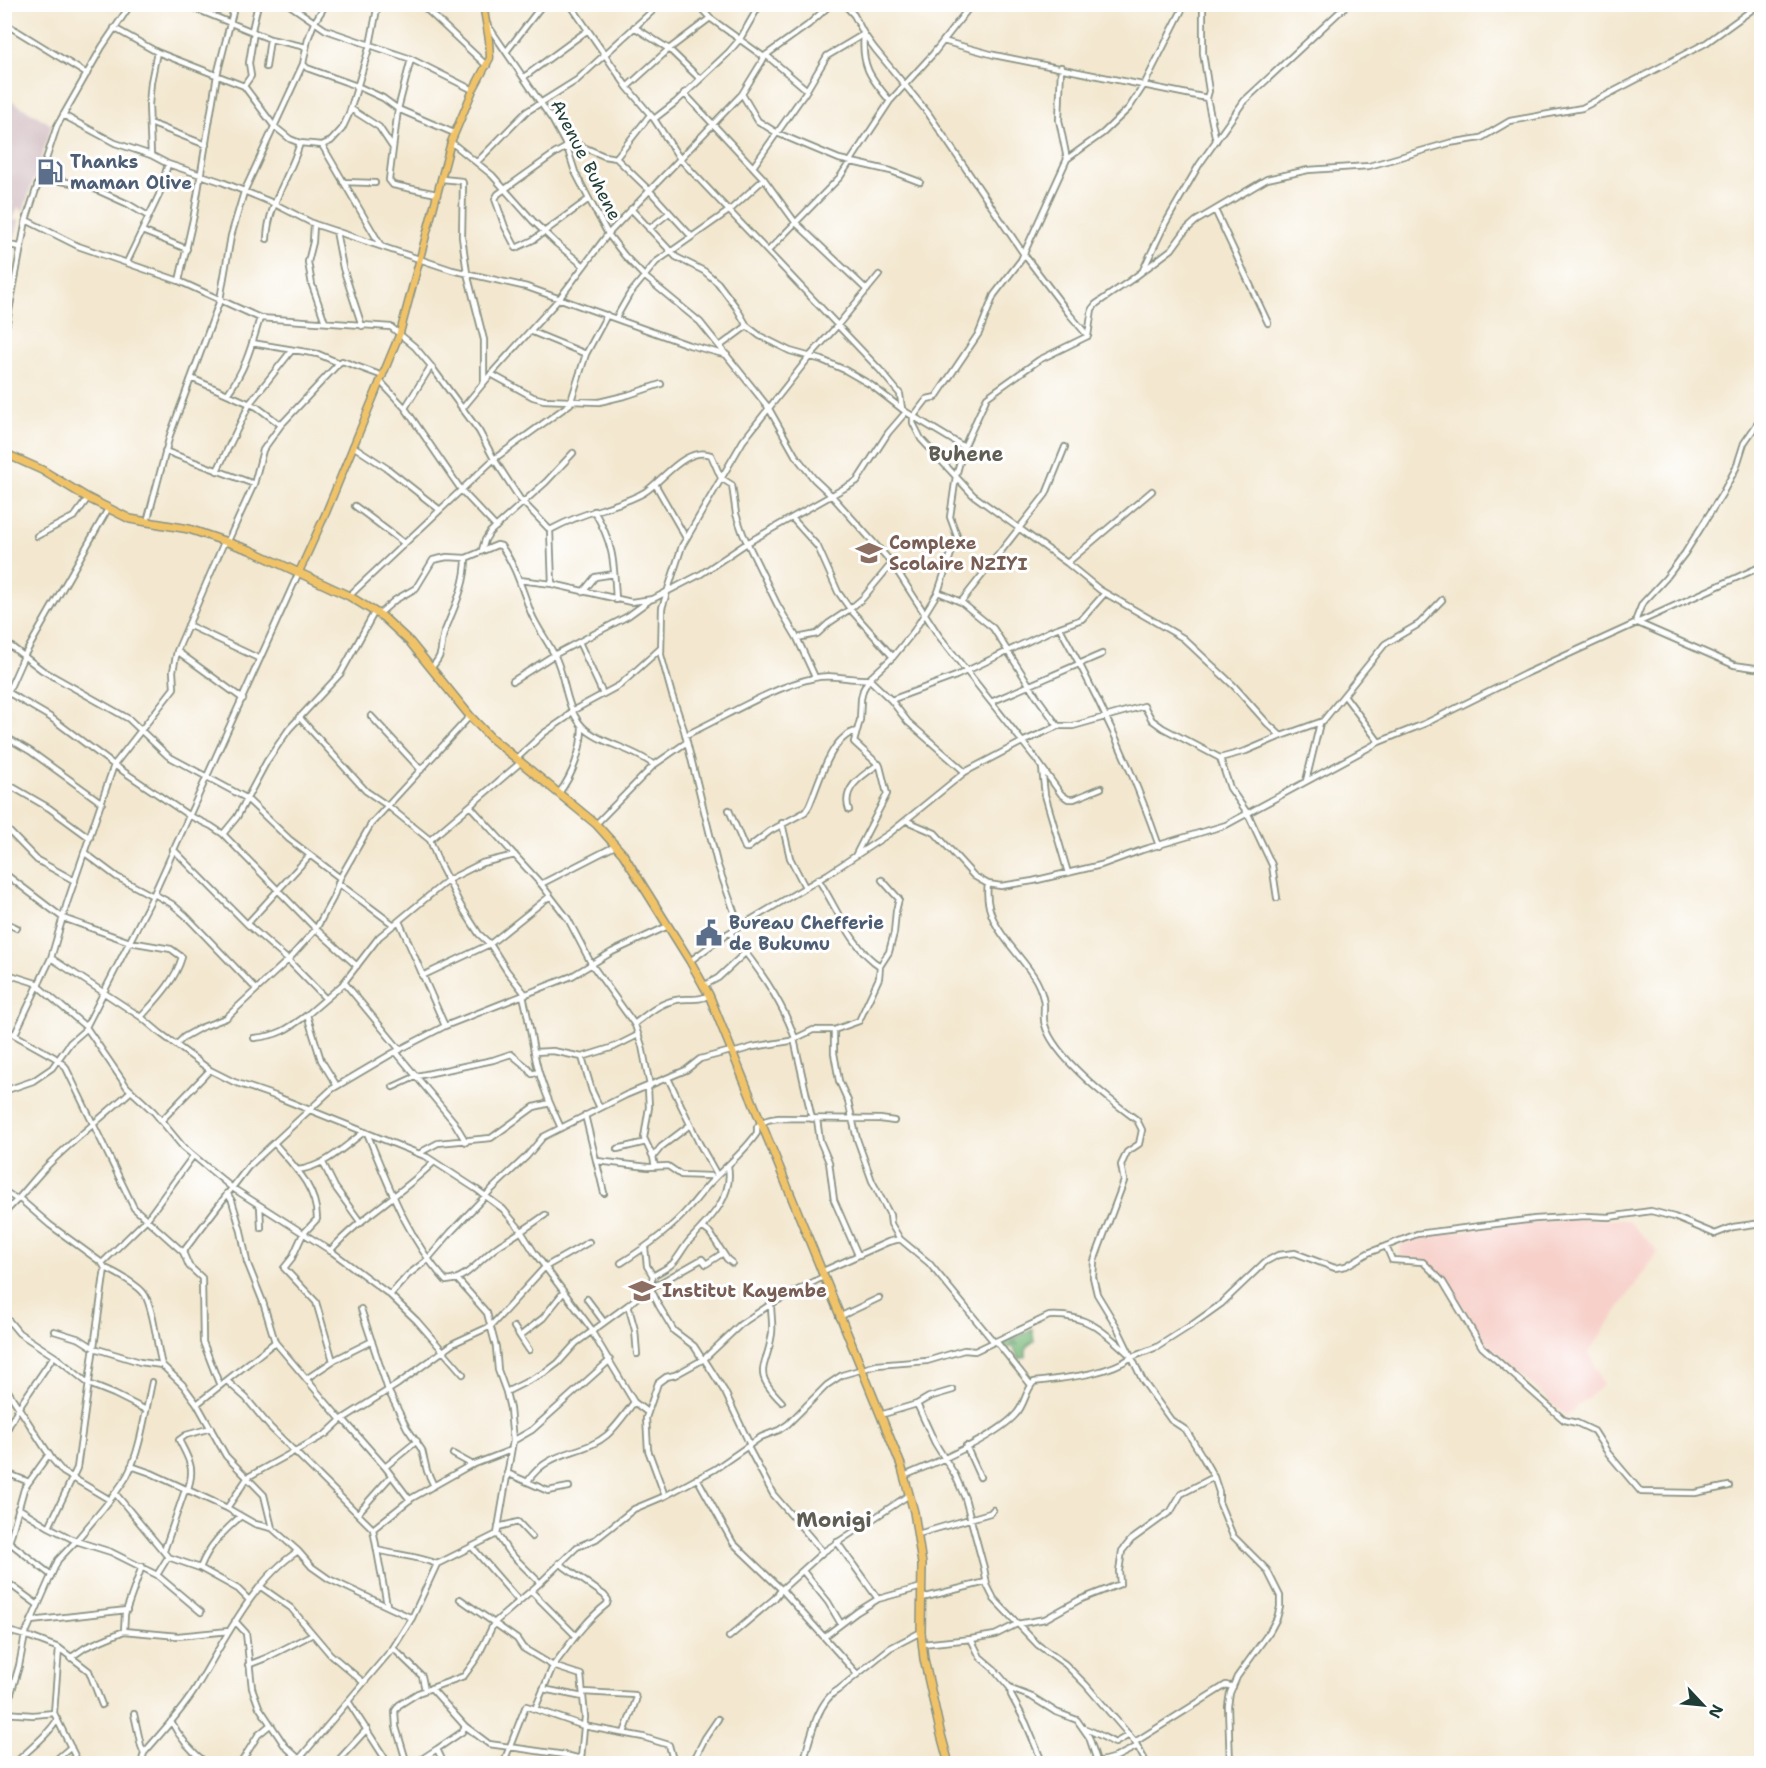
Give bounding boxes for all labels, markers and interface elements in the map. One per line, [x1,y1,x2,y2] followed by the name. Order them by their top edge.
[545,95,627,225] street label: Avenue Buhene
[70,150,192,195] place label: Thanks maman Olive
[35,157,65,187] fuel station icon: Thanks maman Olive
[928,441,1004,467] district label: Buhene
[889,531,1028,576] place label: Complexe Scolaire NZIYI
[854,538,884,568] school or university icon: Complexe Scolaire NZIYI
[729,911,884,956] place label: Bureau Chefferie de Bukumu
[694,918,724,948] public building icon: Bureau Chefferie de Bukumu
[627,1276,657,1306] school or university icon: Institut Kayembe
[662,1279,827,1303] place label: Institut Kayembe
[796,1506,872,1534] district label: Monigi
[1673,1675,1733,1735] north arrow
[1704,1701,1728,1722] text: N

